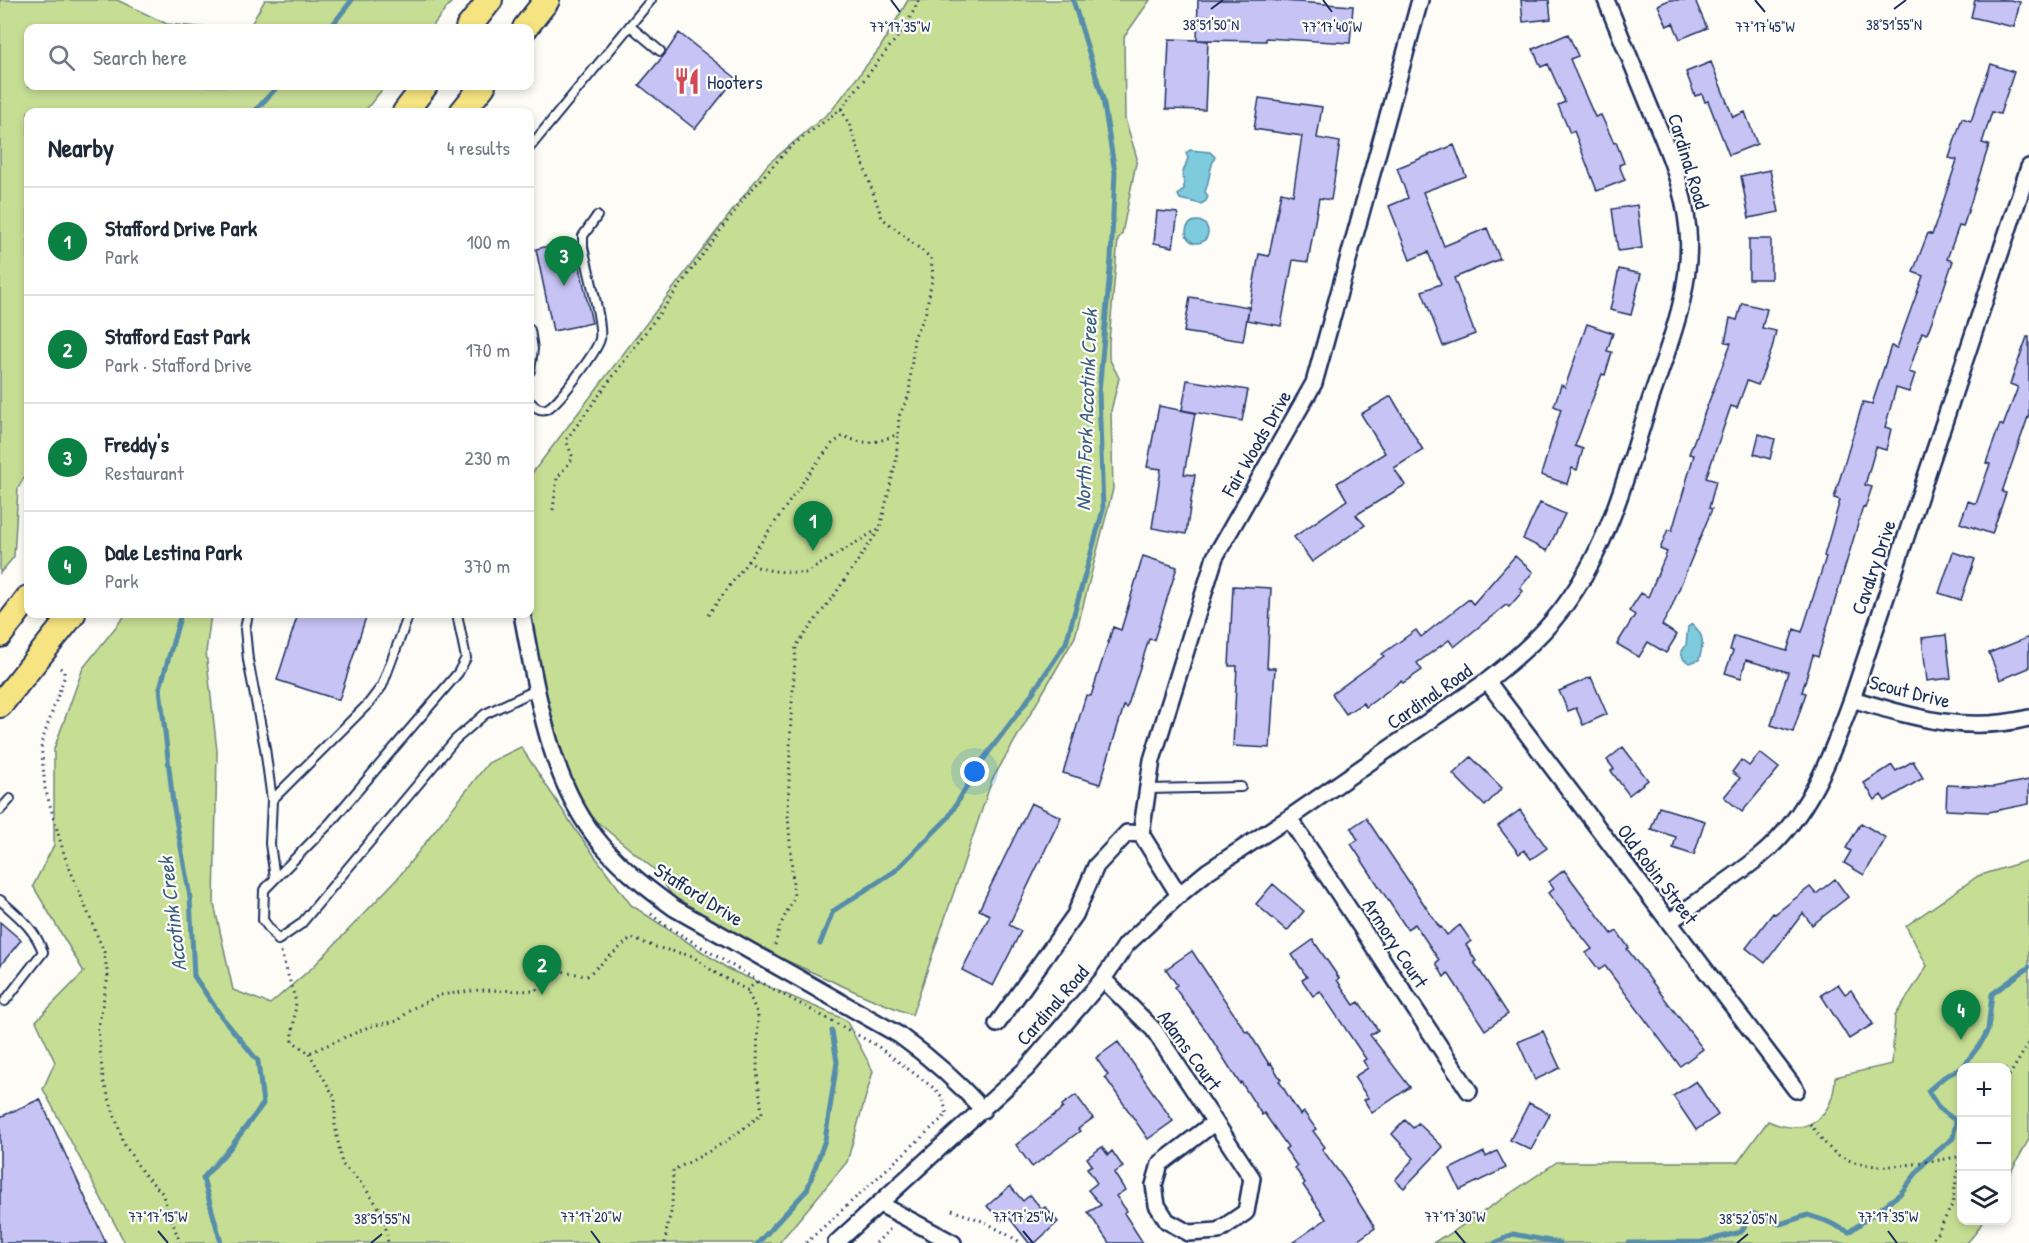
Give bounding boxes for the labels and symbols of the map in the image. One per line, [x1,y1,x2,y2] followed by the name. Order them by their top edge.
[1183,14,1239,35] text: 38°51'50"N
[1866,14,1922,35] text: 38°51'55"N
[870,16,931,37] text: 77°17'35"W
[1302,16,1363,37] text: 77°17'40"W
[1735,16,1795,37] text: 77°17'45"W
[672,66,702,96] restaurant icon: Hooters
[707,68,763,95] place label: Hooters
[1662,110,1716,212] street label: Cardinal Road
[544,236,584,286] pin: 3
[1068,306,1104,511] water label: North Fork Accotink Creek
[1214,385,1297,502] street label: Fair Woods Drive
[794,502,832,551] pin: 1
[1844,516,1902,618] street label: Cavalry Drive
[1381,657,1477,735] street label: Cardinal Road
[1867,668,1953,714] street label: Scout Drive
[960,757,989,786] your location
[1611,818,1705,930] street label: Old Robin Street
[150,853,193,973] water label: Accotink Creek
[649,856,749,932] street label: Stafford Drive
[1357,893,1436,994] street label: Armory Court
[522,946,562,995] pin: 2
[1010,959,1095,1051] street label: Cardinal Road
[1942,990,1980,1040] pin: 4
[1152,1004,1229,1096] street label: Adams Court
[128,1206,188,1227] text: 77°17'15"W
[560,1206,622,1227] text: 77°17'20"W
[993,1206,1054,1227] text: 77°17'25"W
[1425,1206,1486,1227] text: 77°17'30"W
[1858,1206,1919,1227] text: 77°17'35"W
[354,1208,410,1229] text: 38°51'55"N
[1719,1208,1777,1229] text: 38°52'05"N

